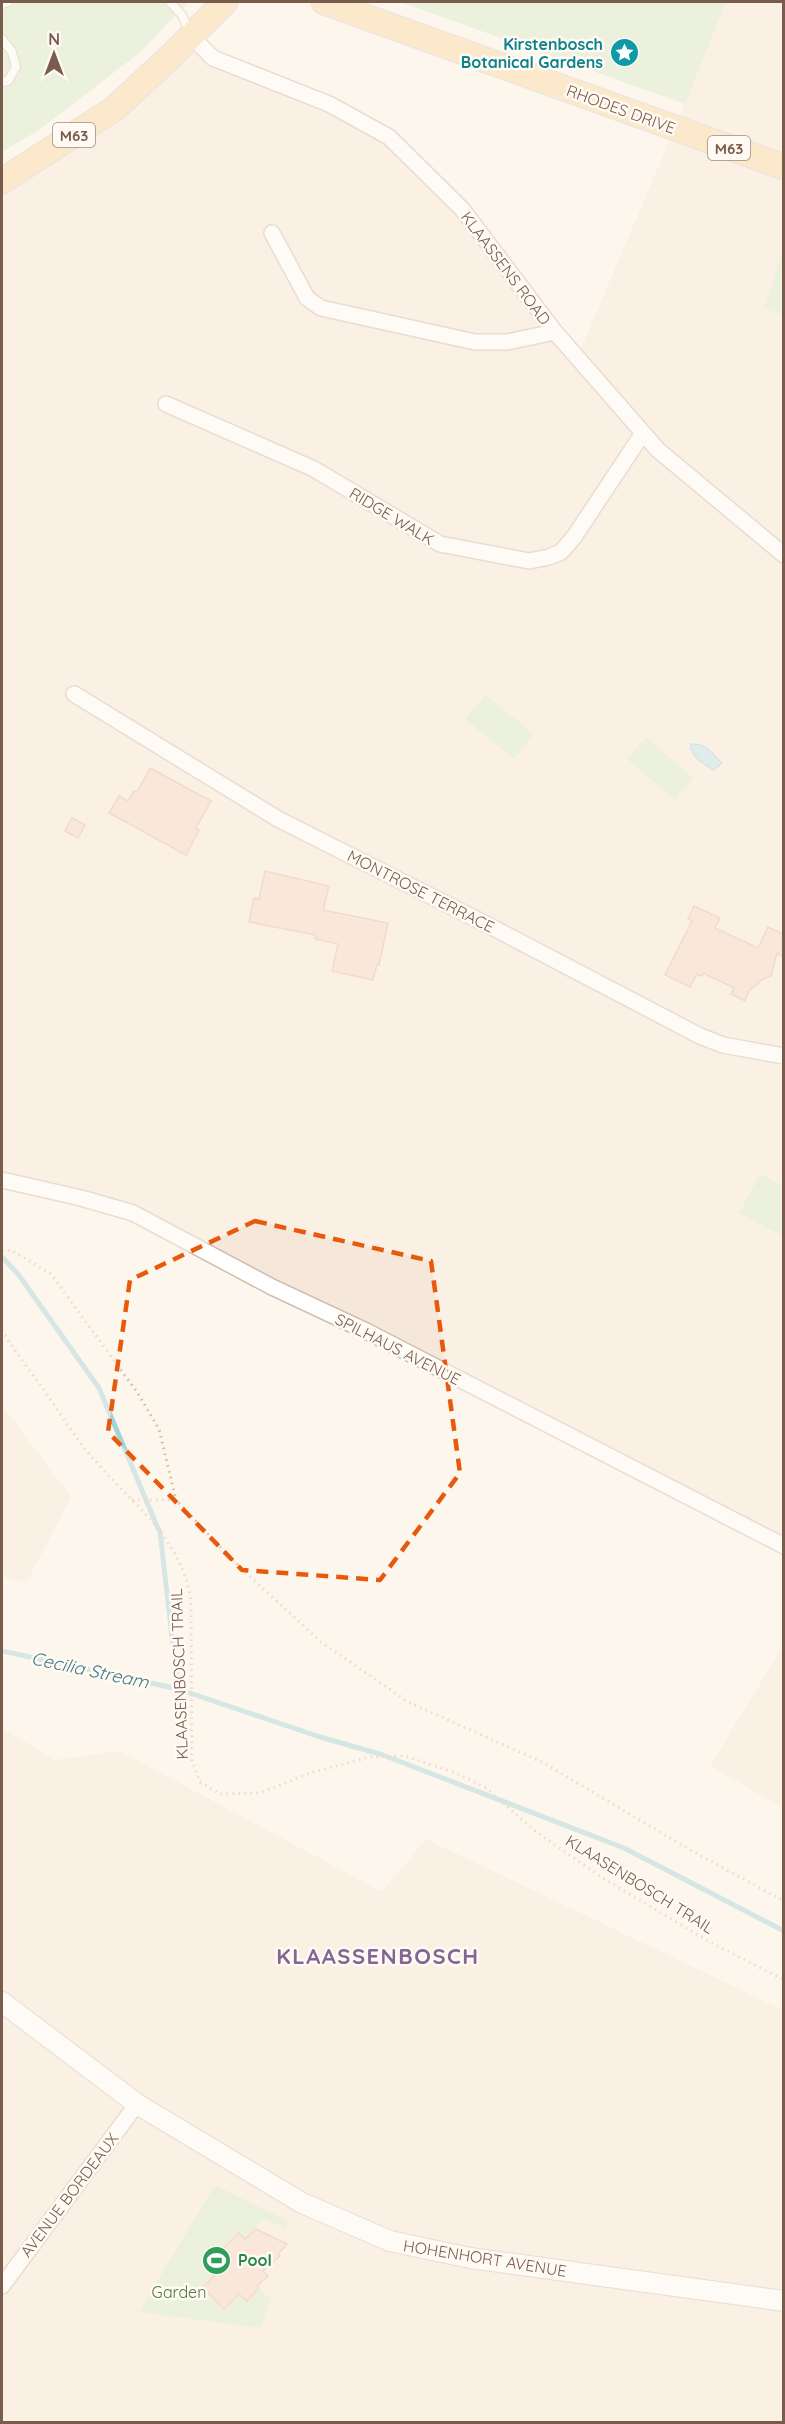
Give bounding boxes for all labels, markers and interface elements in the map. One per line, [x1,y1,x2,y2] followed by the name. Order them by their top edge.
[24,24,84,84] north arrow
[48,29,60,49] text: N
[461,34,603,72] place label: Kirstenbosch Botanical Gardens
[608,37,640,69] place icon: Kirstenbosch Botanical Gardens
[564,80,678,138] street label: RHODES DRIVE
[53,123,95,147] road number: M63
[708,136,750,160] road number: M63
[457,207,555,329] street label: KLAASSENS ROAD
[346,483,438,549] street label: RIDGE WALK
[344,845,498,937] street label: MONTROSE TERRACE
[332,1309,464,1389] street label: SPILHAUS AVENUE
[166,1588,192,1760] street label: KLAASENBOSCH TRAIL
[29,1646,151,1694] water label: Cecilia Stream
[562,1830,718,1938] street label: KLAASENBOSCH TRAIL
[276,1942,480,1970] district label: KLAASSENBOSCH
[16,2129,122,2261] street label: AVENUE BORDEAUX
[402,2235,568,2281] street label: HOHENHORT AVENUE
[201,2244,233,2276] sports icon: Pool
[238,2250,272,2270] place label: Pool
[152,2282,206,2302] park label: Garden

